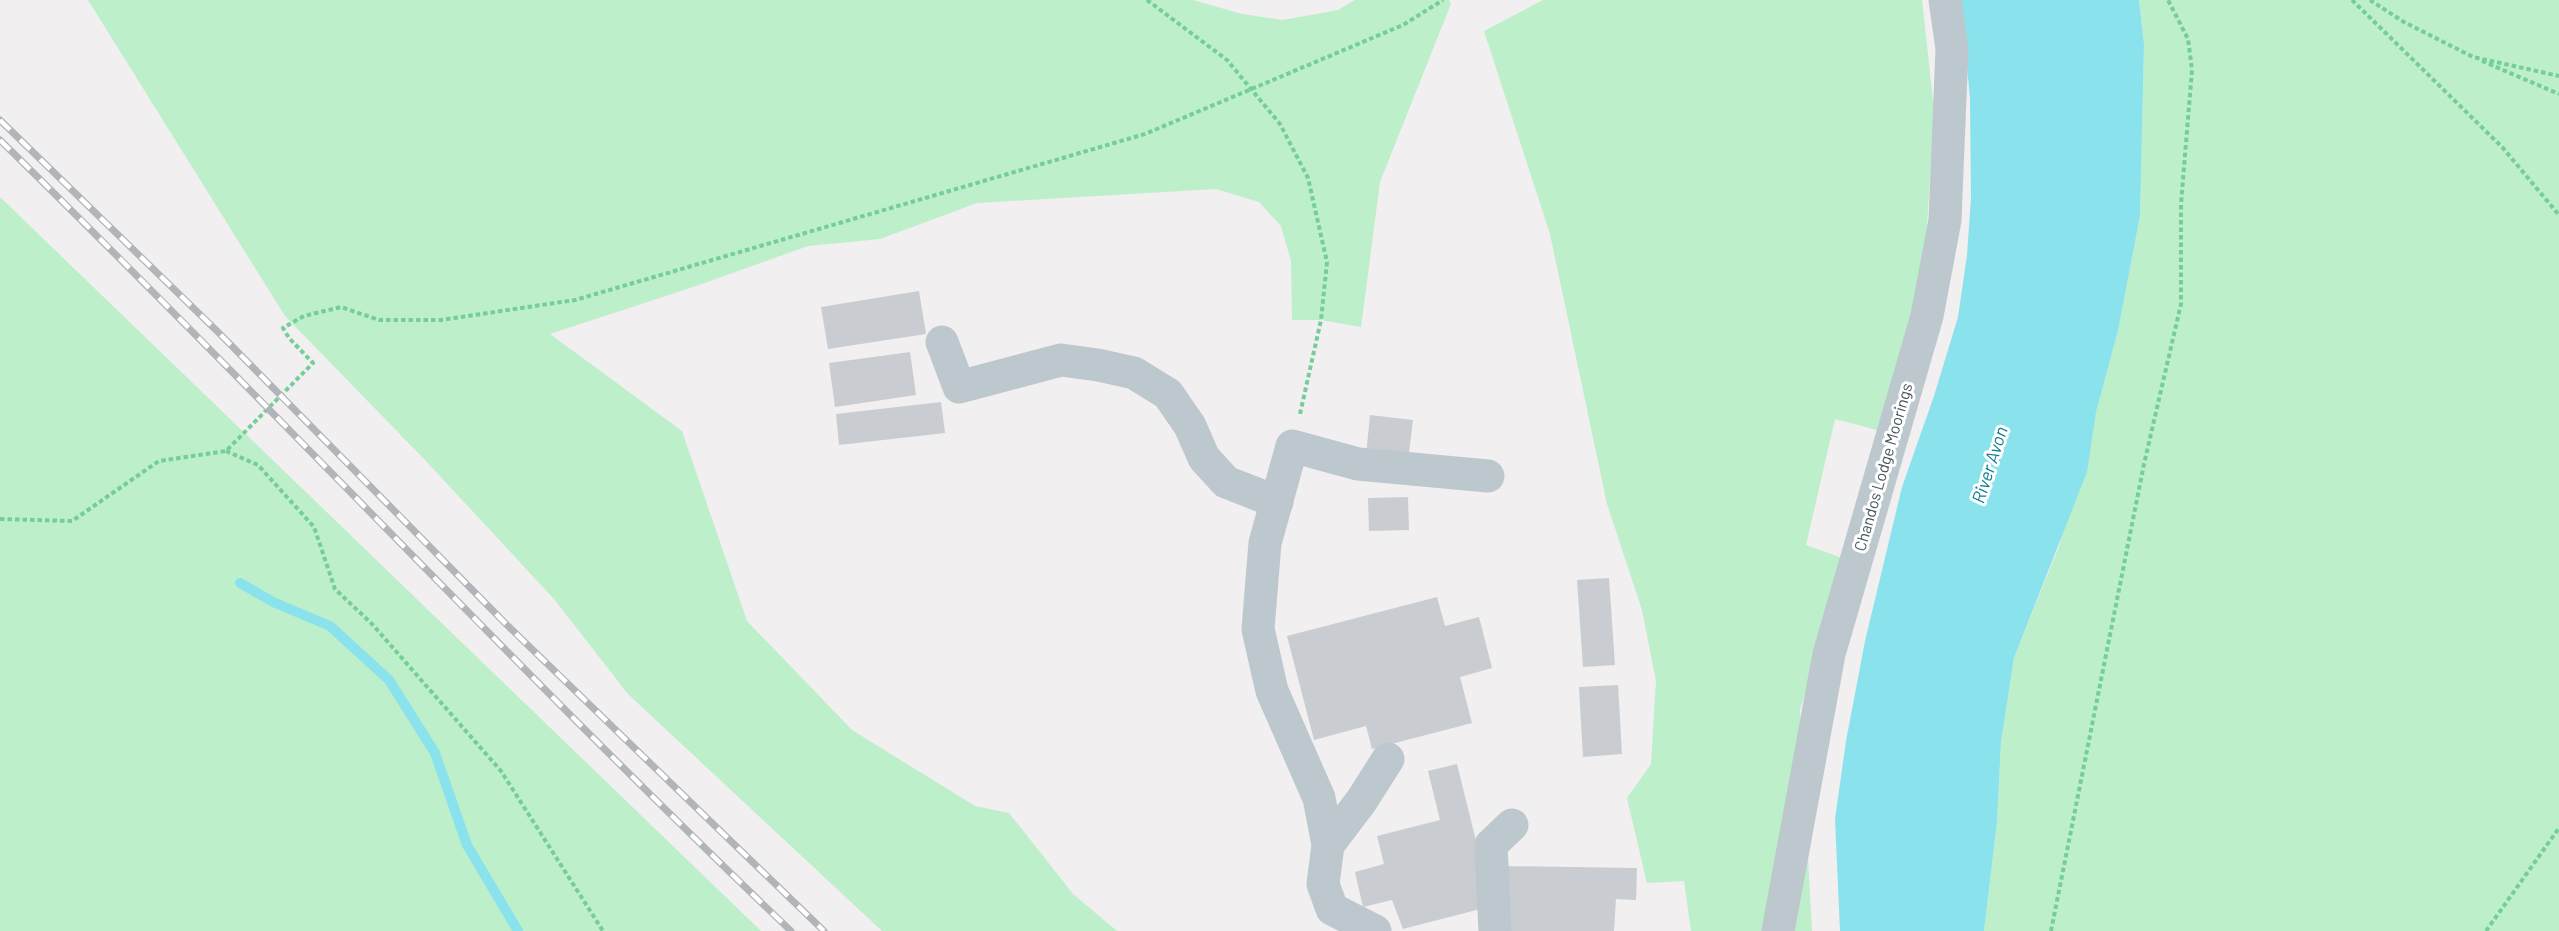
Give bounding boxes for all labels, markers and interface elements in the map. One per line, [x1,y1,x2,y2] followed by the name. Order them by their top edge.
[1849,381,1916,553] street label: Chandos Lodge Moorings
[1966,424,2012,506] water label: River Avon

